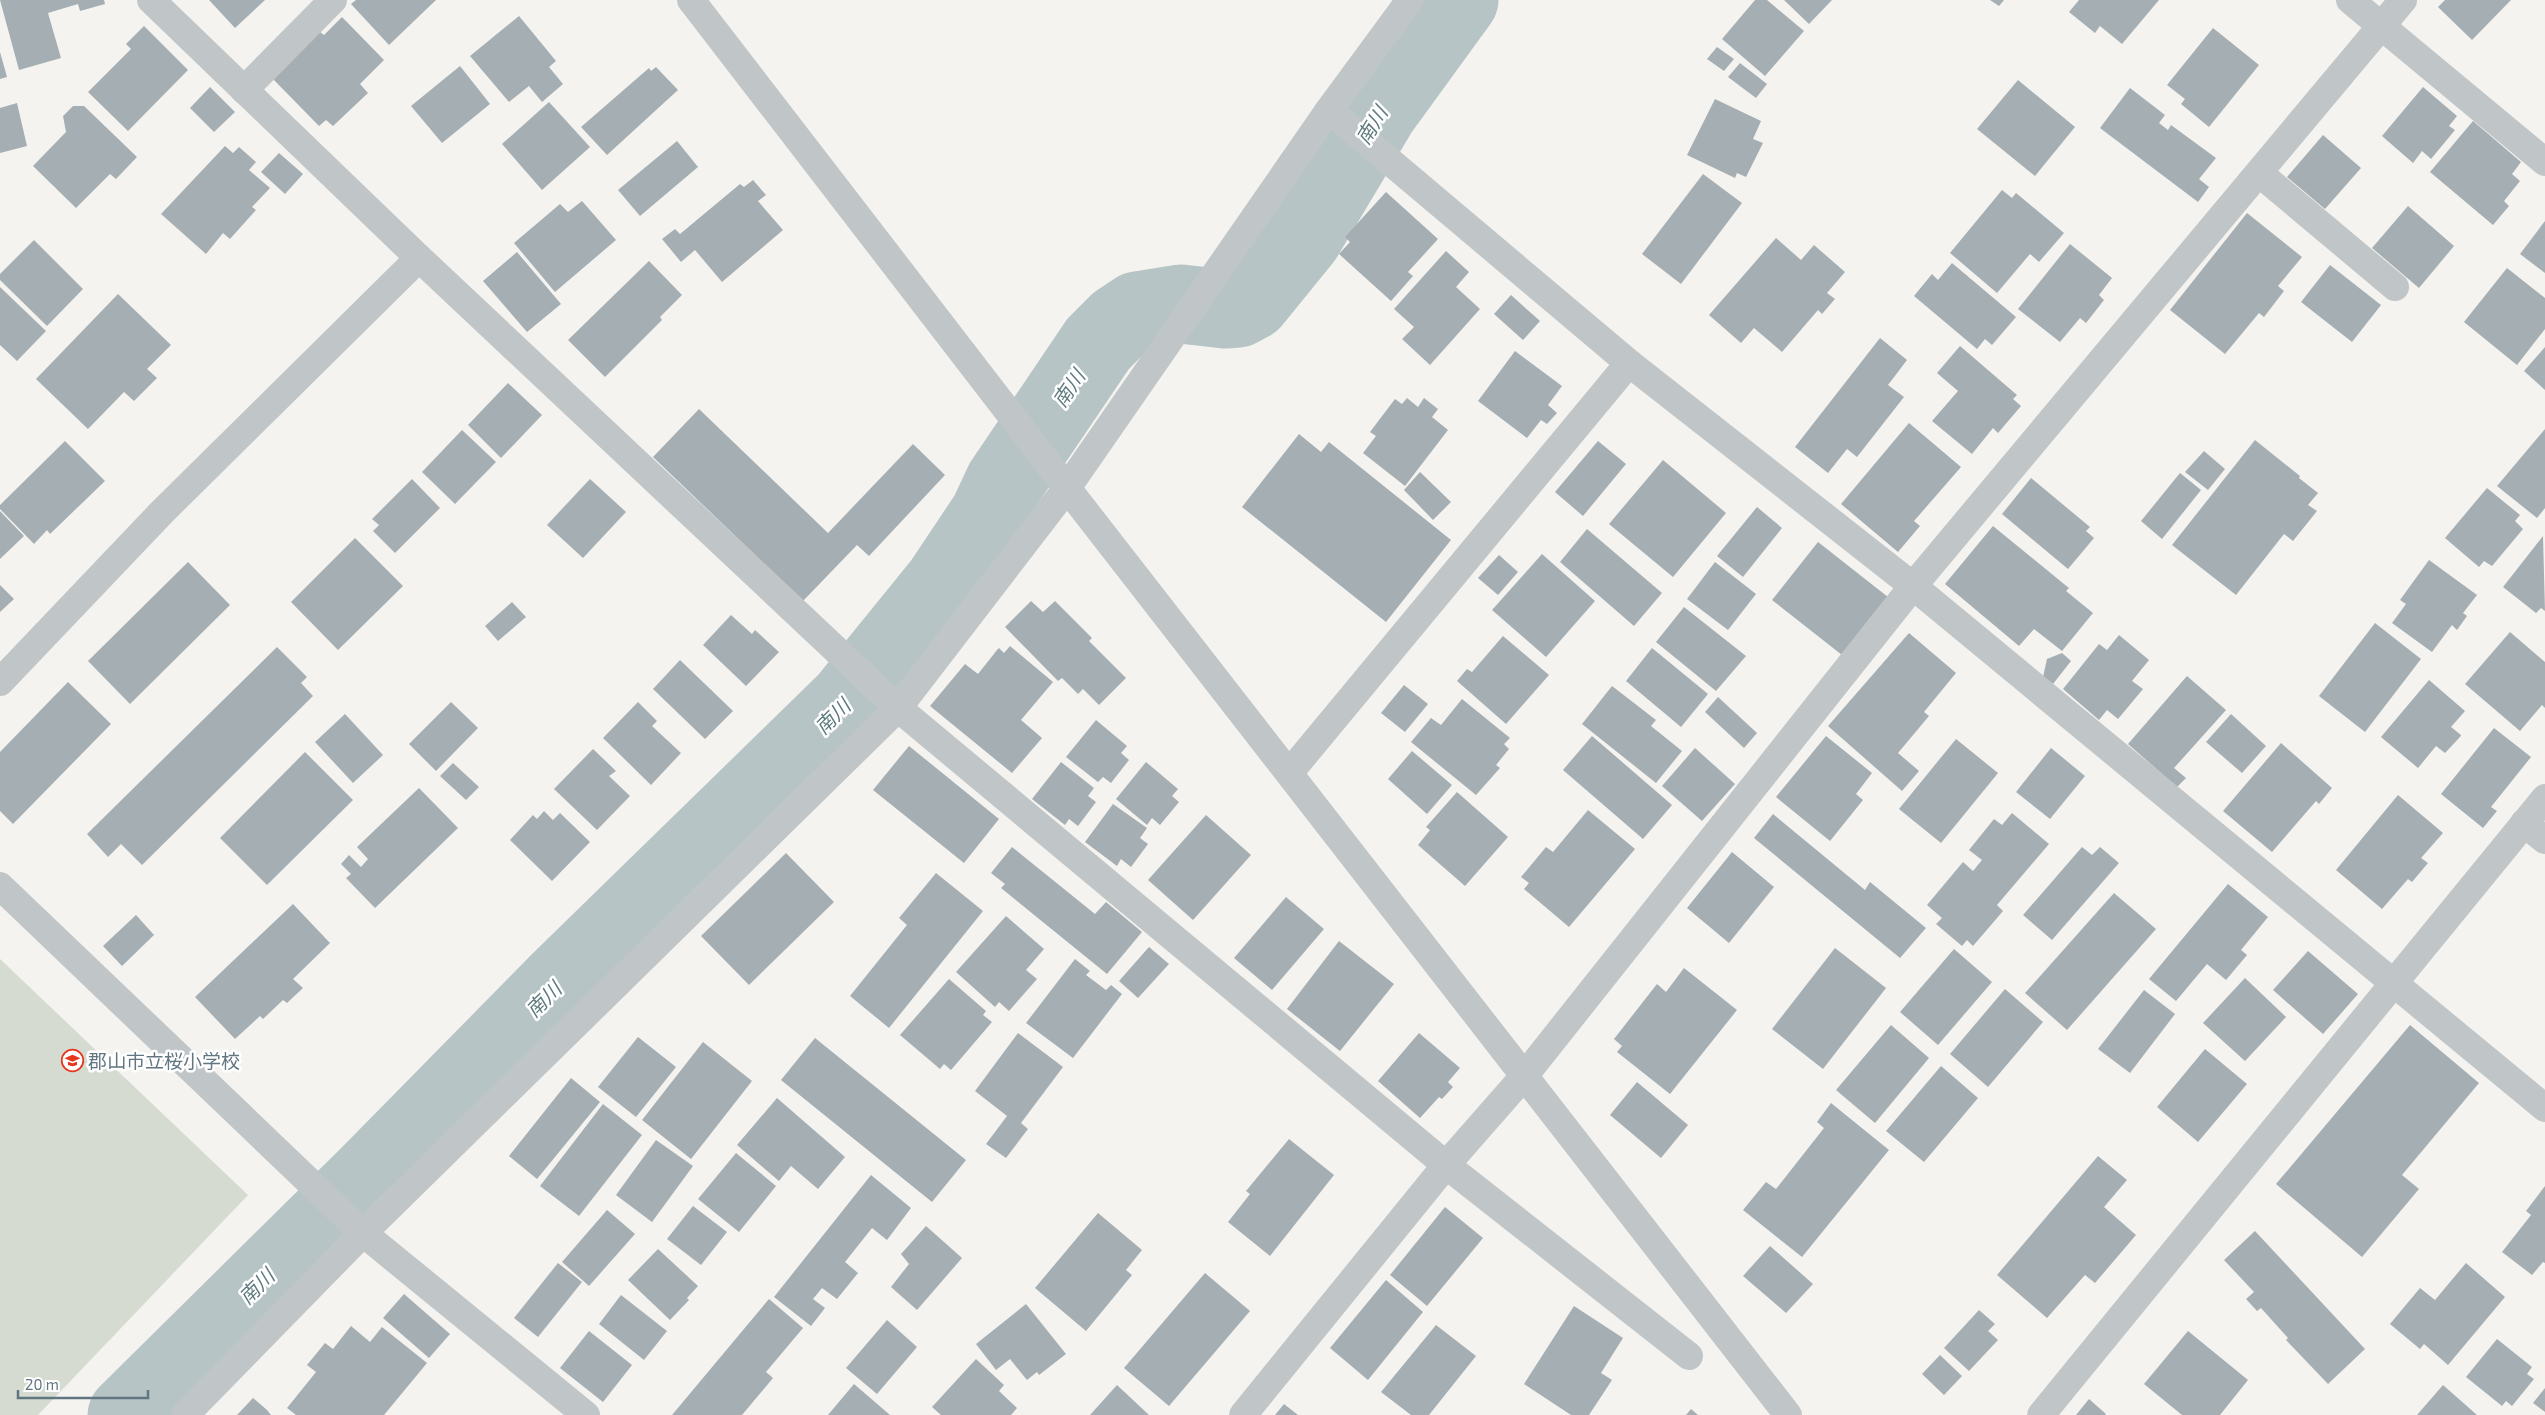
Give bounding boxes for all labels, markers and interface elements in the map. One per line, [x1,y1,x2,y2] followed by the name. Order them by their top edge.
[1350,100,1393,148] water label: 南川
[1047,363,1090,411] water label: 南川
[809,692,856,739] water label: 南川
[520,975,567,1022] water label: 南川
[60,1048,84,1072] school or university icon: 郡山市立桜小学校
[88,1049,240,1072] place label: 郡山市立桜小学校
[233,1262,280,1309] water label: 南川
[18,1368,148,1400] scale bar
[25,1375,59,1393] text: 20 m

